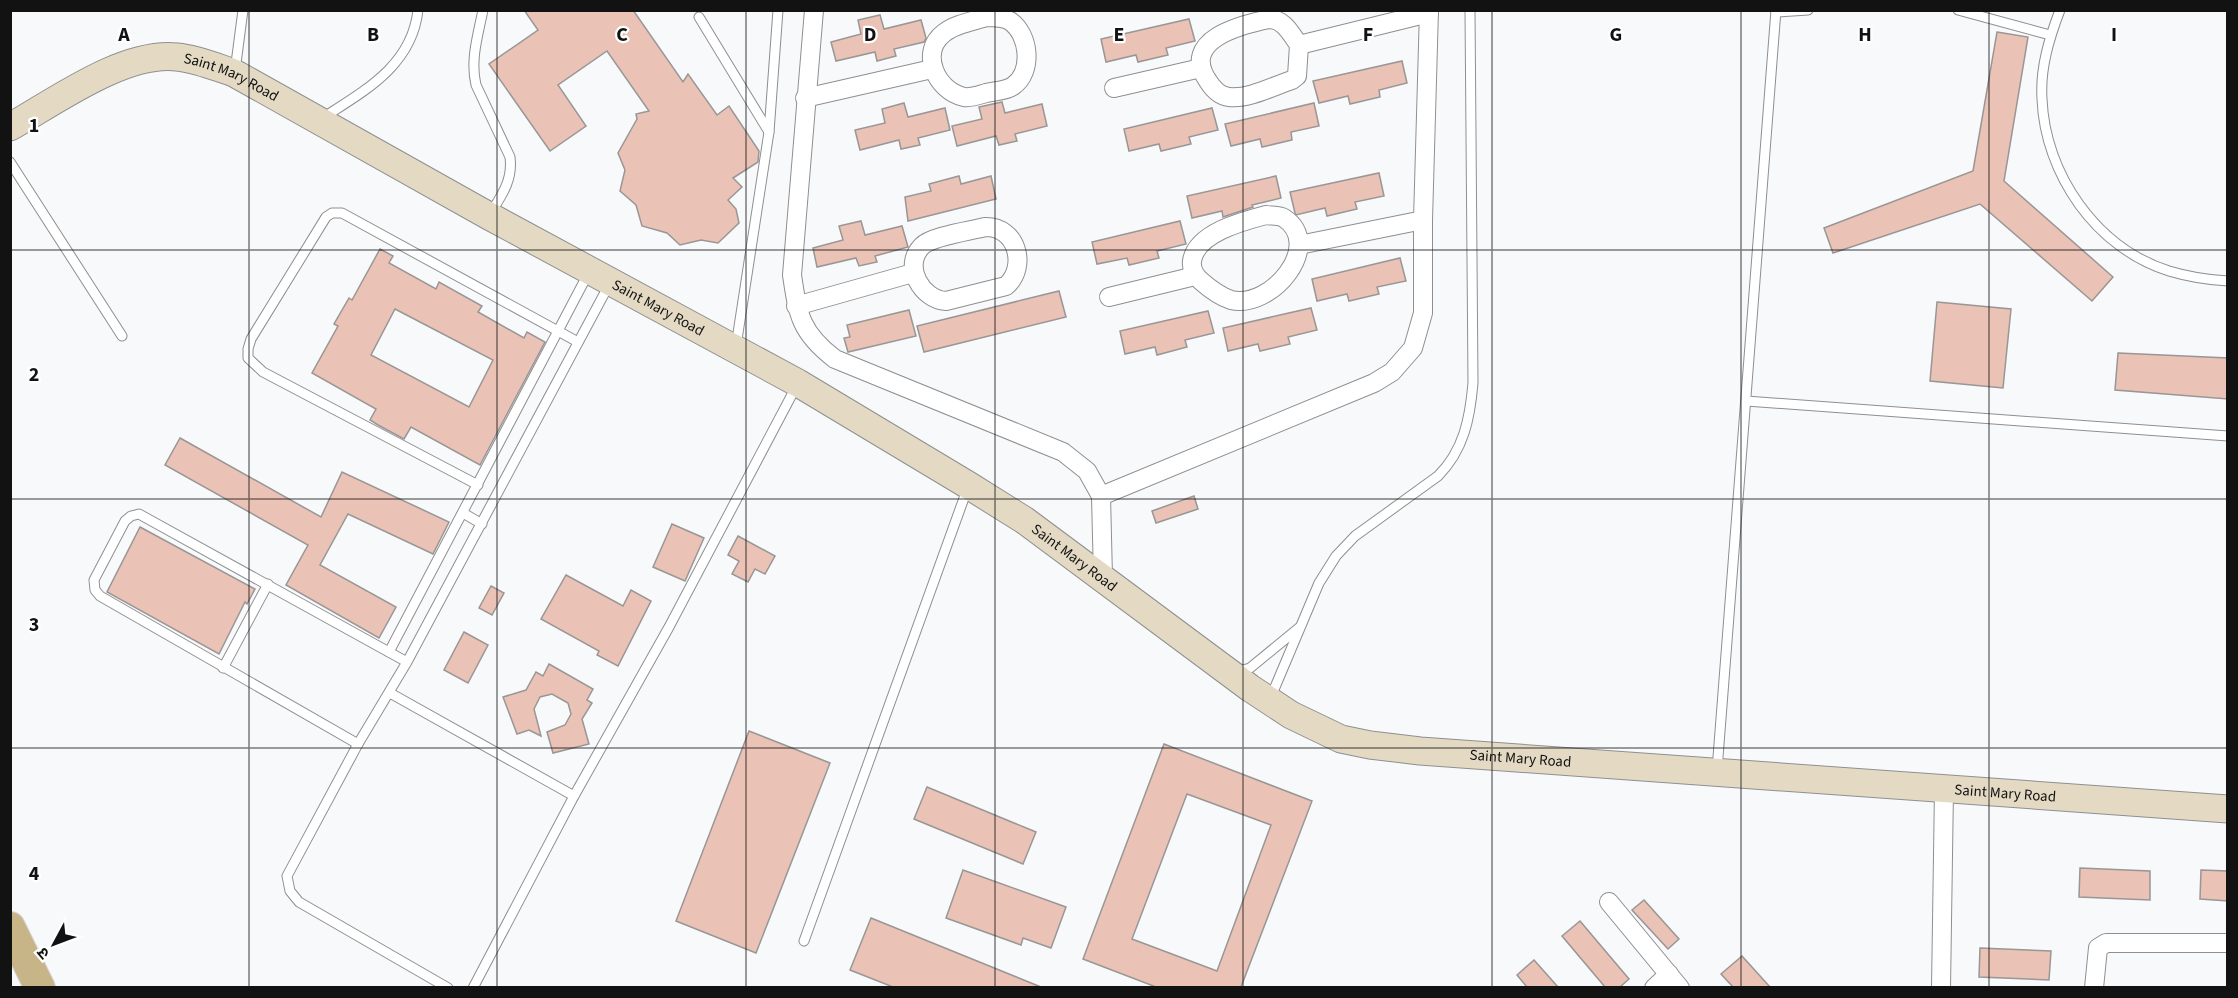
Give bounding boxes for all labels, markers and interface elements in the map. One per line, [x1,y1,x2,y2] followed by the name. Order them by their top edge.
[117,21,130,49] text: A
[367,21,379,49] text: B
[616,21,628,49] text: C
[864,21,876,49] text: D
[1114,21,1124,49] text: E
[1363,21,1373,49] text: F
[1610,21,1622,49] text: G
[1858,21,1872,49] text: H
[2111,21,2117,49] text: I
[182,48,283,106] street label: Saint Mary Road
[29,112,39,140] text: 1
[608,274,708,341] street label: Saint Mary Road
[29,361,39,389] text: 2
[1027,519,1122,596] street label: Saint Mary Road
[29,611,39,639] text: 3
[1469,744,1572,772] street label: Saint Mary Road
[1954,779,2057,807] street label: Saint Mary Road
[29,860,40,888] text: 4
[24,914,84,974] north arrow
[32,942,55,964] text: उ

